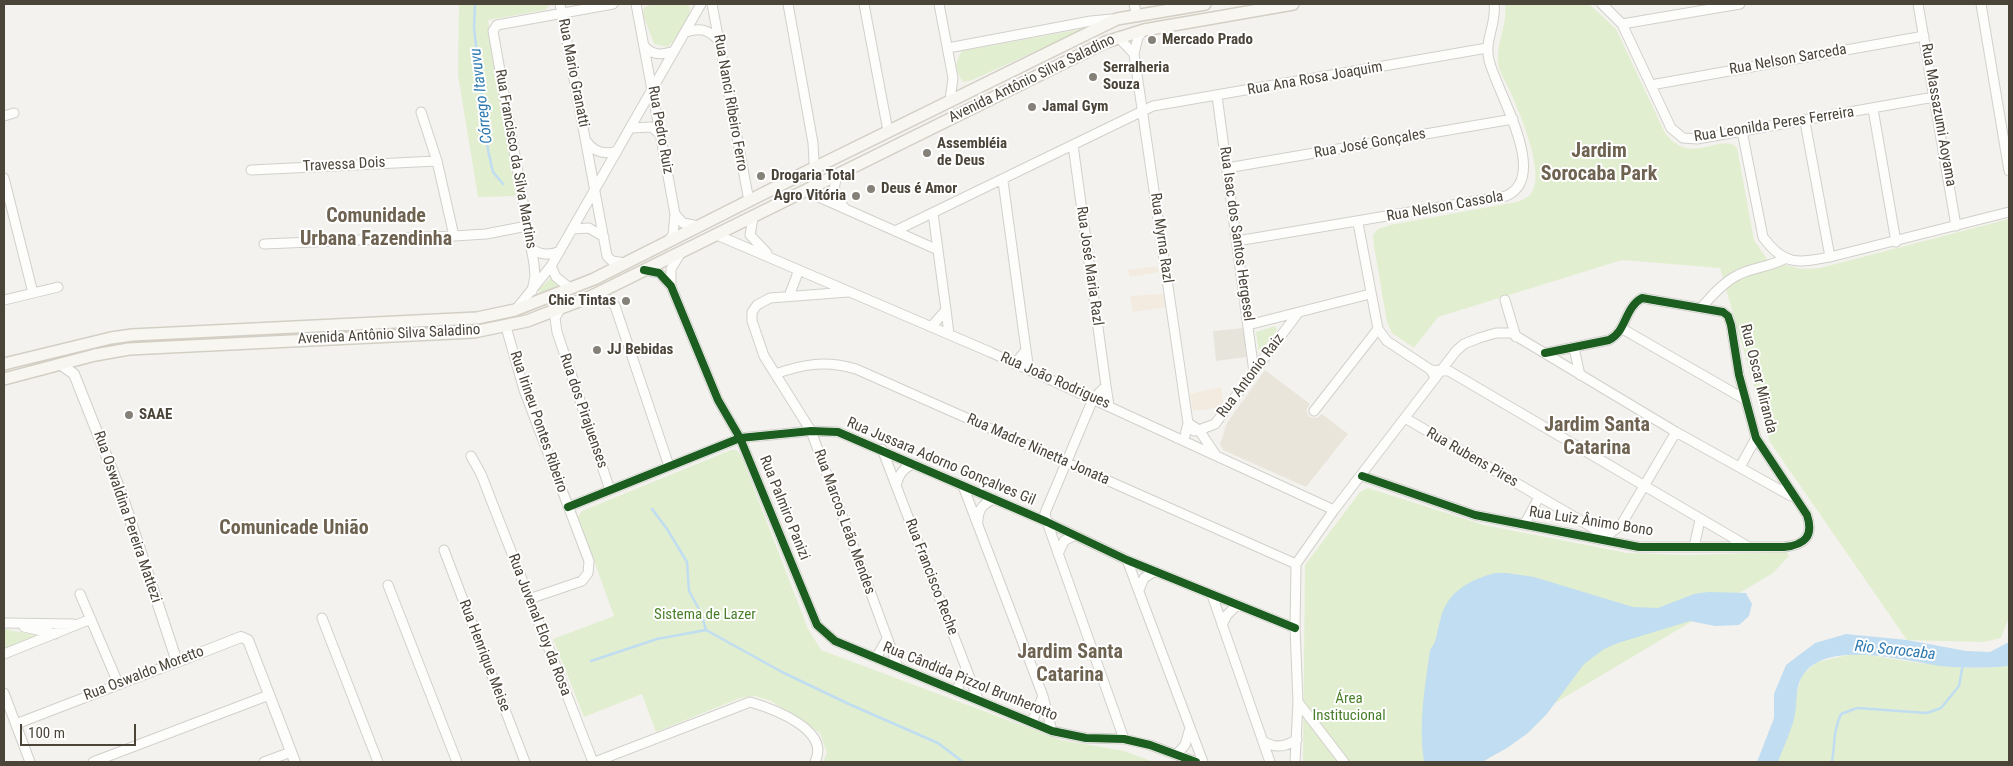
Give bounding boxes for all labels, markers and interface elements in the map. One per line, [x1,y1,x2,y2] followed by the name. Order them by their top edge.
[554,17,592,129] street label: Rua Mario Granatti
[946,31,1118,127] street label: Avenida Antônio Silva Saladino
[1162,31,1253,49] place label: Mercado Prado
[709,33,751,173] street label: Rua Nanci Ribeiro Ferro
[1146,34,1158,46] marker: Mercado Prado
[1728,41,1848,79] street label: Rua Nelson Sarceda
[1917,42,1959,188] street label: Rua Massazumi Aoyama
[467,47,497,145] water label: Córrego Itavuvu
[1246,58,1384,100] street label: Rua Ana Rosa Joaquim
[1103,59,1169,94] place label: Serralheria Souza
[490,68,540,250] street label: Rua Francisco da Silva Martins
[1087,71,1099,83] marker: Serralheria Souza
[643,85,677,175] street label: Rua Pedro Ruiz
[1042,98,1108,116] place label: Jamal Gym
[1026,101,1038,113] marker: Jamal Gym
[1693,103,1855,147] street label: Rua Leonilda Peres Ferreira
[1313,125,1427,163] street label: Rua José Gonçales
[937,135,1007,170] place label: Assembléia de Deus
[1541,140,1657,187] district label: Jardim Sorocaba Park
[1215,146,1257,322] street label: Rua Isac dos Santos Hergesel
[921,147,933,159] marker: Assembléia de Deus
[302,154,386,176] street label: Travessa Dois
[771,167,855,185] place label: Drogaria Total
[755,170,767,182] marker: Drogaria Total
[881,180,957,198] place label: Deus é Amor
[865,183,877,195] marker: Deus é Amor
[774,187,846,205] place label: Agro Vitória
[1385,188,1505,226] street label: Rua Nelson Cassola
[850,190,862,202] marker: Agro Vitória
[1146,192,1176,284] street label: Rua Myrna Razl
[300,205,452,252] district label: Comunidade Urbana Fazendinha
[1072,205,1106,327] street label: Rua José Maria Razl
[548,292,616,310] place label: Chic Tintas
[620,295,632,307] marker: Chic Tintas
[297,321,481,349] street label: Avenida Antônio Silva Saladino
[1736,323,1780,435] street label: Rua Oscar Miranda
[1214,330,1288,422] street label: Rua Antonio Raiz
[607,341,673,359] place label: JJ Bebidas
[591,344,603,356] marker: JJ Bebidas
[505,349,571,495] street label: Rua Irineu Pontes Ribeiro
[997,349,1113,413] street label: Rua João Rodrigues
[555,351,611,471] street label: Rua dos Pirajuenses
[139,406,172,424] place label: SAAE
[123,409,135,421] marker: SAAE
[964,410,1112,490] street label: Rua Madre Ninetta Jonata
[844,414,1038,510] street label: Rua Jussara Adorno Gonçalves Gil
[1544,414,1650,461] district label: Jardim Santa Catarina
[1423,424,1521,492] street label: Rua Rubens Pires
[89,429,165,605] street label: Rua Oswaldina Pereira Mattezi
[809,447,879,597] street label: Rua Marcos Leão Mendes
[755,453,813,563] street label: Rua Palmiro Panizi
[1528,503,1654,541] street label: Rua Luiz Ânimo Bono
[901,516,961,638] street label: Rua Francisco Reche
[219,517,369,541] district label: Comunicade União
[504,551,574,699] street label: Rua Juvenal Eloy da Rosa
[454,598,514,714] street label: Rua Henrique Meise
[654,606,756,624] park label: Sistema de Lazer
[1854,637,1936,665] water label: Rio Sorocaba
[880,639,1060,725] street label: Rua Cândida Pizzol Brunherotto
[1017,641,1123,688] district label: Jardim Santa Catarina
[81,643,207,705] street label: Rua Oswaldo Moretto
[1312,690,1386,725] park label: Área Institucional
[22,714,139,746] scale bar
[28,724,65,742] text: 100 m

